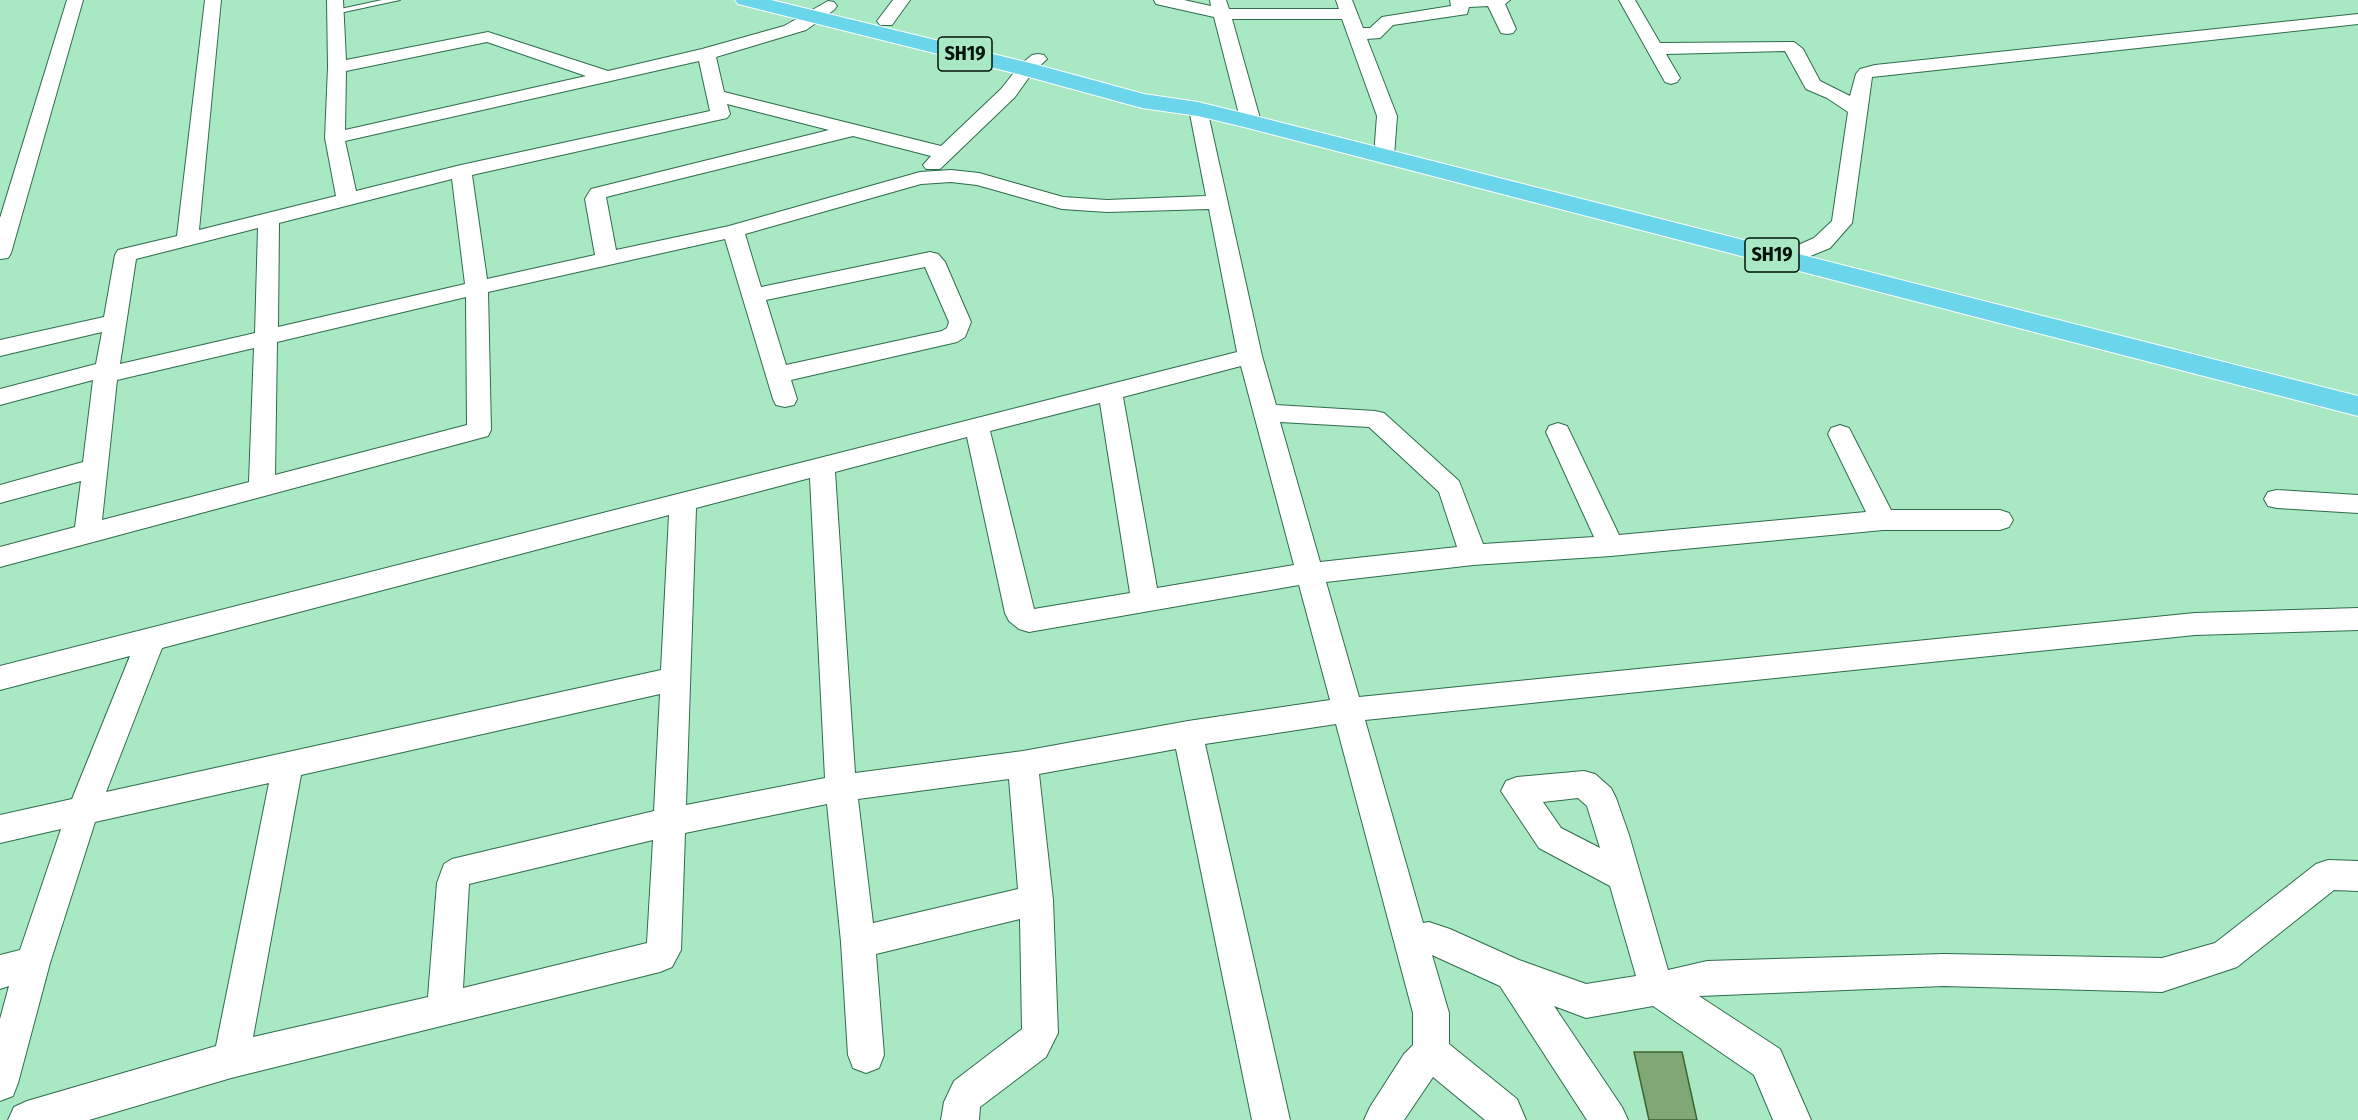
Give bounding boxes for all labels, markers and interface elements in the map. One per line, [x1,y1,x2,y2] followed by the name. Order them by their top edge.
[938,37,992,71] road number: SH19
[1745,238,1799,272] road number: SH19

